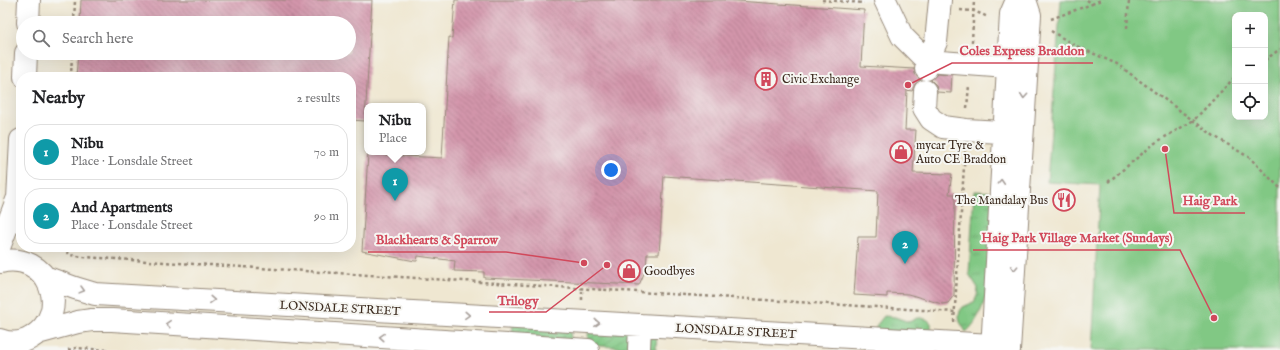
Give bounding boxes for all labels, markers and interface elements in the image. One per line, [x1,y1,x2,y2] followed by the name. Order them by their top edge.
[1232,12,1268,120] map controls
[1232,12,1268,48] button: +
[16,16,356,60] search box
[30,27,52,49] icon: search
[62,29,133,48] text: Search here
[952,38,1093,63] callout: Coles Express Braddon
[960,43,1085,60] text: Coles Express Braddon
[1232,48,1268,84] button: −
[753,66,779,92] building icon: Civic Exchange
[782,72,860,87] place label: Civic Exchange
[1232,84,1268,120] button: locate
[32,88,85,109] text: Nearby
[296,90,340,107] text: 2 results
[1020,93,1029,99] one-way arrow
[364,103,426,155] popup
[379,111,411,130] text: Nibu
[379,130,407,147] text: Place
[71,134,104,153] text: Nibu
[915,138,1007,167] place label: mycar Tyre & Auto CE Braddon
[888,139,914,165] shop icon: mycar Tyre & Auto CE Braddon
[44,144,48,161] text: 1
[314,144,339,161] text: 70 m
[71,153,193,170] text: Place · Lonsdale Street
[601,160,621,180] your location
[382,168,408,201] pin: 1
[997,179,1006,185] one-way arrow
[1051,187,1077,213] restaurant icon: The Mandalay Bus
[1174,188,1245,213] callout: Haig Park
[955,193,1048,208] place label: The Mandalay Bus
[1183,193,1238,210] text: Haig Park
[71,198,173,217] text: And Apartments
[43,208,49,225] text: 2
[314,208,339,225] text: 90 m
[71,217,193,234] text: Place · Lonsdale Street
[973,225,1180,250] callout: Haig Park Village Market (Sundays)
[368,227,506,252] callout: Blackhearts & Sparrow
[981,230,1173,247] text: Haig Park Village Market (Sundays)
[892,231,918,264] pin: 2
[376,232,499,249] text: Blackhearts & Sparrow
[616,258,642,284] shop icon: Goodbyes
[644,264,695,279] place label: Goodbyes
[1009,265,1018,271] one-way arrow
[78,285,85,294] one-way arrow
[489,287,546,312] callout: Trilogy
[496,293,539,310] text: Trilogy
[208,296,215,305] one-way arrow
[279,298,401,319] street label: LONSDALE STREET
[464,311,470,320] one-way arrow
[594,318,600,327] one-way arrow
[165,319,171,328] one-way arrow
[675,321,797,342] street label: LONSDALE STREET
[379,333,385,342] one-way arrow

